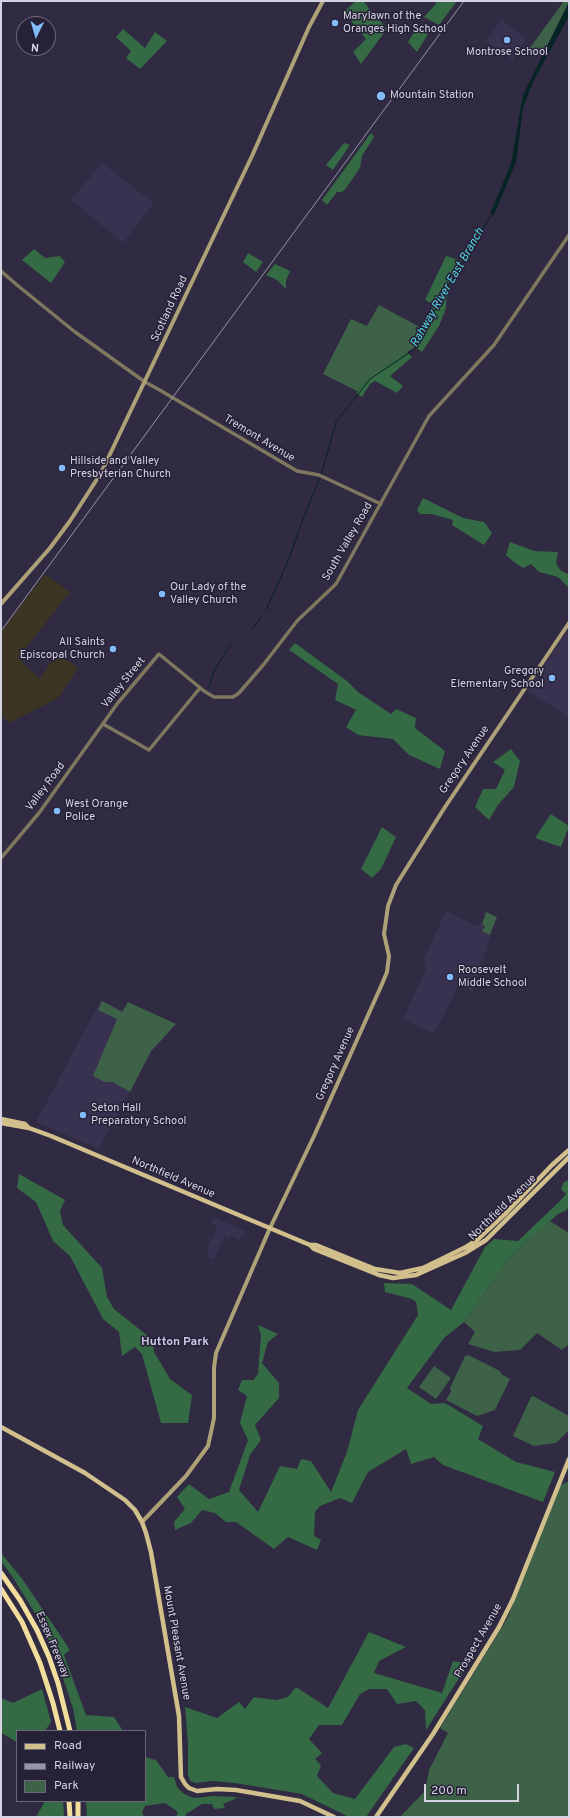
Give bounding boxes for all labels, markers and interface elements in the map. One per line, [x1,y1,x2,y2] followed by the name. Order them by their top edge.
[343,10,446,36] place label: Marylawn of the Oranges High School
[16,16,56,56] north arrow
[330,18,340,28] marker: Marylawn of the Oranges High School
[502,35,512,45] marker: Montrose School
[30,40,40,54] text: N
[466,46,548,60] place label: Montrose School
[390,89,474,103] place label: Mountain Station
[375,90,387,102] marker: Mountain Station
[408,226,488,350] water label: Rahway River East Branch
[149,274,191,344] street label: Scotland Road
[221,413,297,465] street label: Tremont Avenue
[70,455,171,481] place label: Hillside and Valley Presbyterian Church
[57,463,67,473] marker: Hillside and Valley Presbyterian Church
[320,500,376,584] street label: South Valley Road
[170,581,246,607] place label: Our Lady of the Valley Church
[157,589,167,599] marker: Our Lady of the Valley Church
[20,636,105,662] place label: All Saints Episcopal Church
[108,644,118,654] marker: All Saints Episcopal Church
[99,655,149,711] street label: Valley Street
[451,665,544,691] place label: Gregory Elementary School
[547,673,557,683] marker: Gregory Elementary School
[437,723,493,797] street label: Gregory Avenue
[23,760,69,814] street label: Valley Road
[65,798,128,824] place label: West Orange Police
[52,806,62,816] marker: West Orange Police
[458,964,527,990] place label: Roosevelt Middle School
[445,972,455,982] marker: Roosevelt Middle School
[314,1025,358,1103] street label: Gregory Avenue
[91,1102,186,1128] place label: Seton Hall Preparatory School
[78,1110,88,1120] marker: Seton Hall Preparatory School
[129,1154,217,1202] street label: Northfield Avenue
[466,1172,540,1244] street label: Northfield Avenue
[141,1336,209,1350] district label: Hutton Park
[159,1585,193,1701] street label: Mount Pleasant Avenue
[452,1602,506,1680] street label: Prospect Avenue
[32,1610,72,1680] street label: Essex Freeway
[16,1730,146,1802] legend
[54,1738,82,1754] text: Road
[54,1758,95,1774] text: Railway
[426,1776,521,1802] scale bar
[54,1778,79,1794] text: Park
[431,1783,467,1799] text: 200 m

